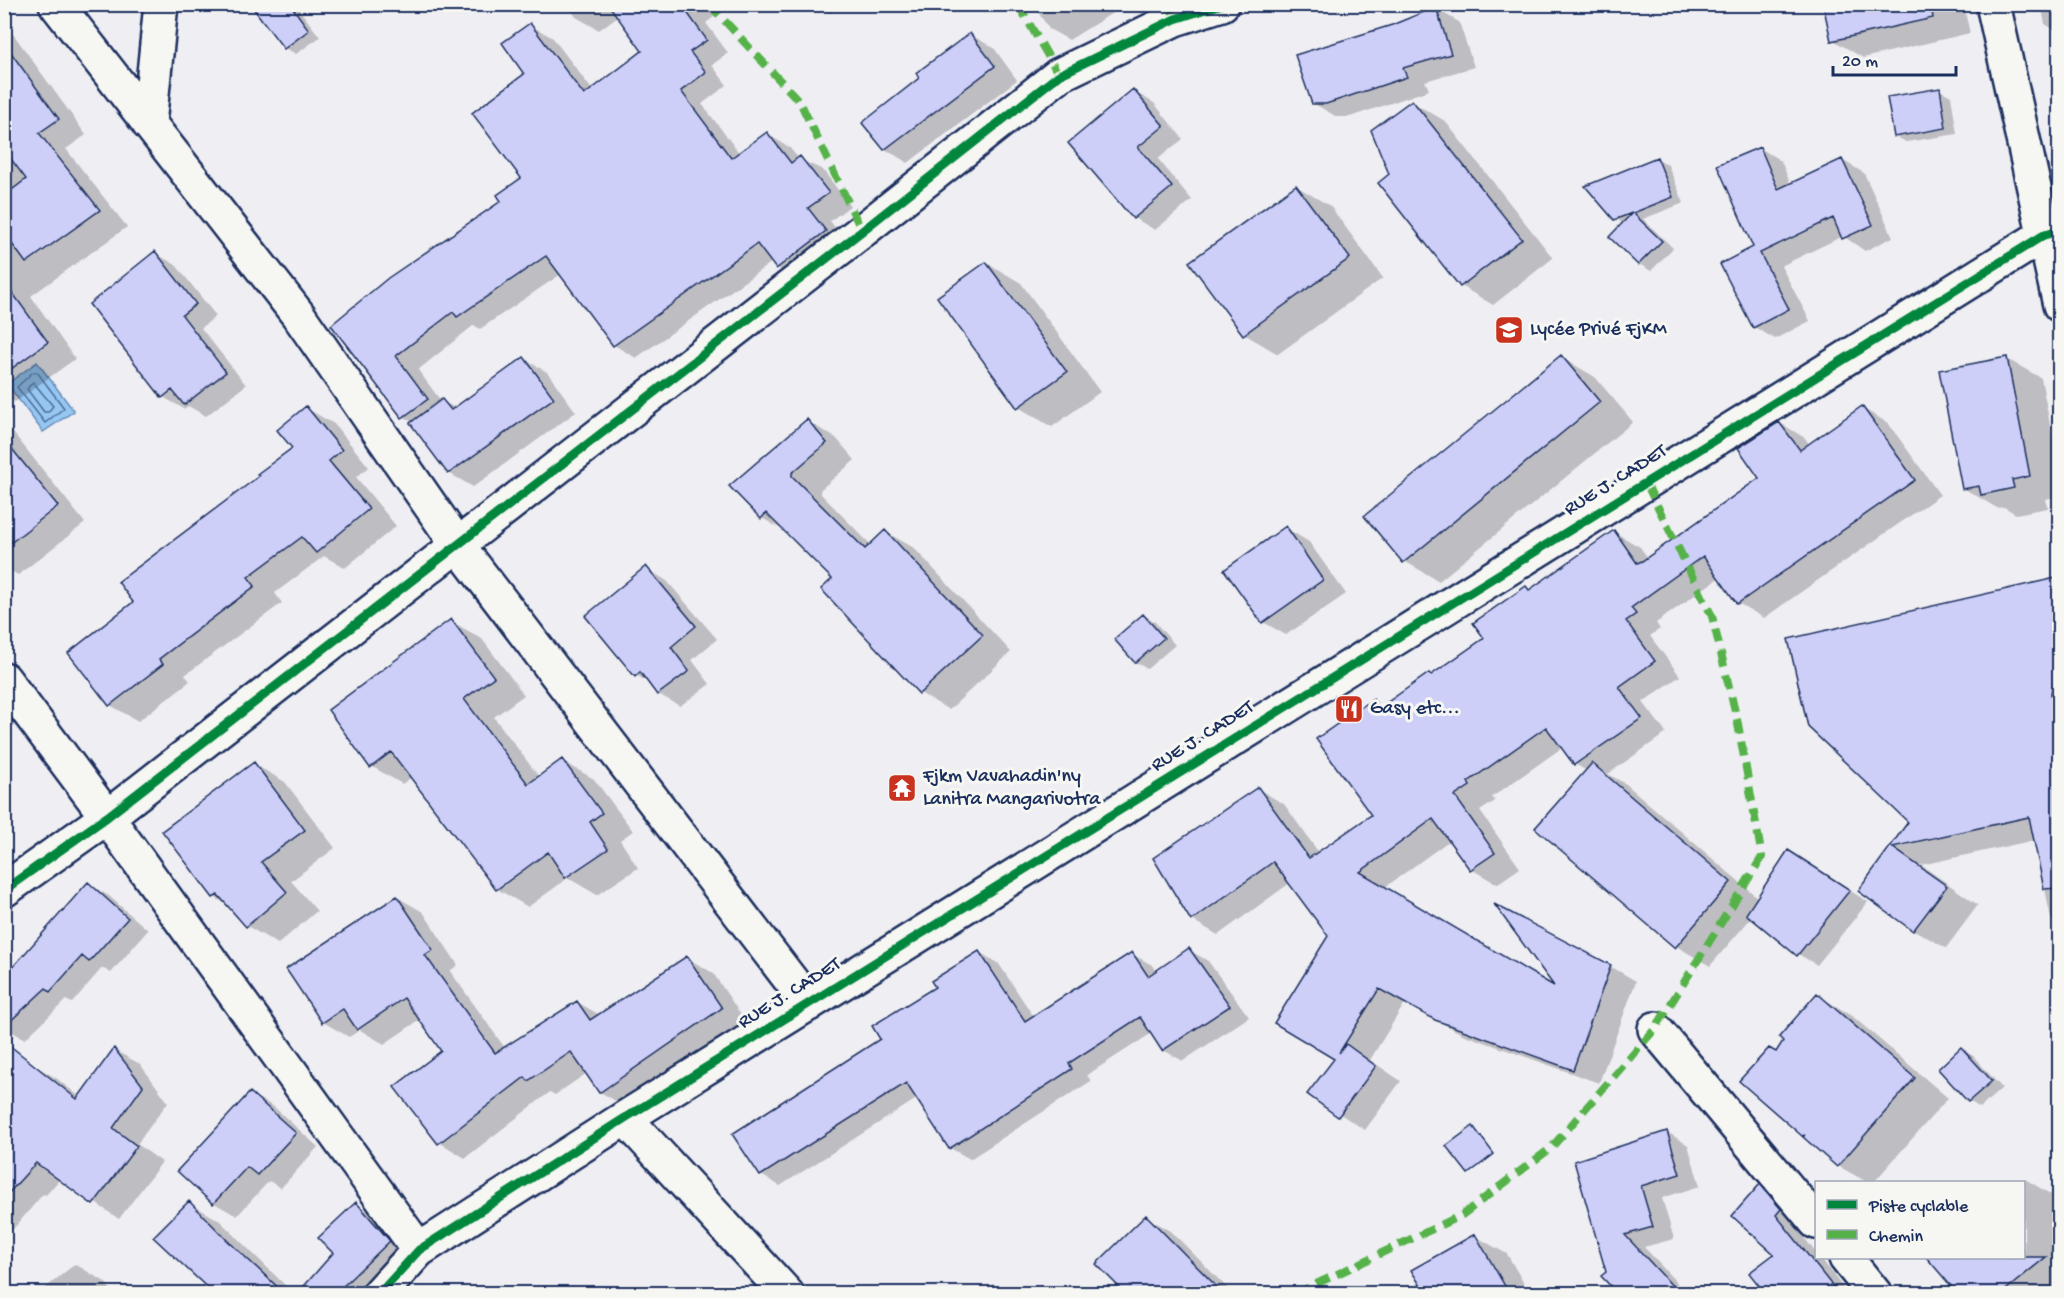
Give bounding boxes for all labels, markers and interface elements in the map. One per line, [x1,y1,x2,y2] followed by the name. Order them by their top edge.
[1833,39,1956,77] scale bar
[1842,52,1878,73] text: 20 m
[1493,314,1525,346] school or university icon: Lycée Privé FjKM
[1530,319,1667,342] place label: Lycée Privé FjKM
[1560,440,1673,522] street label: RUE J. CADET
[1333,693,1365,725] restaurant icon: Gasy etc...
[1147,696,1260,778] street label: RUE J. CADET
[1370,698,1460,721] place label: Gasy etc...
[922,766,1101,812] place label: Fjkm Vavahadin'ny Lanitra Mangarivotra
[886,772,918,804] temple icon: Fjkm Vavahadin'ny Lanitra Mangarivotra
[734,953,847,1035] street label: RUE J. CADET
[1815,1181,2025,1259] legend
[1868,1197,1969,1218] text: Piste cyclable
[1869,1227,1923,1248] text: Chemin

